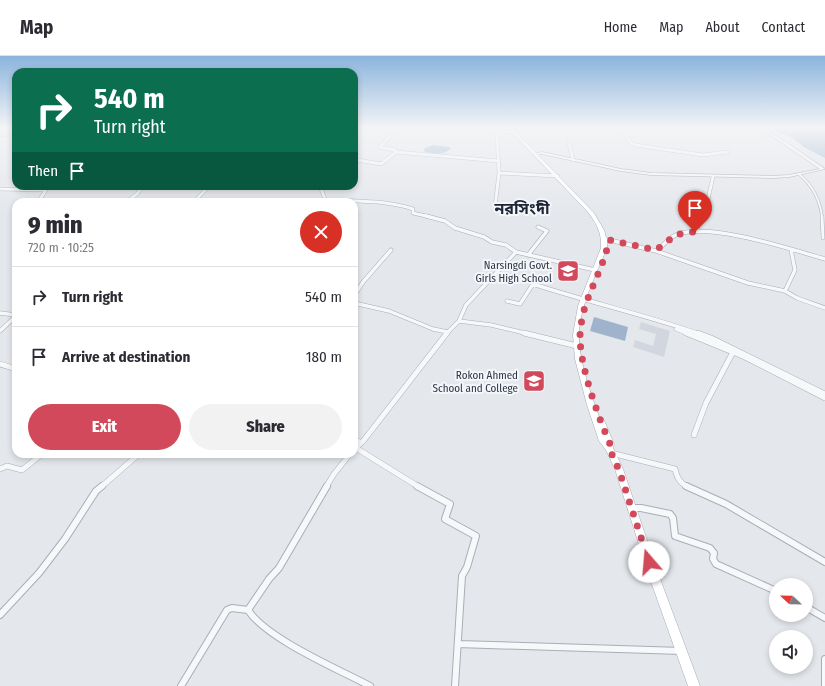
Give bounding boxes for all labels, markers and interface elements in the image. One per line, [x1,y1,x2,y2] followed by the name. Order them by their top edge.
[20,16,53,39] text: Map
[604,19,637,36] text: Home
[659,19,683,36] text: Map
[705,19,740,36] text: About
[762,19,805,36] text: Contact
[94,82,165,115] text: 540 m
[28,84,80,136] icon: right
[94,116,166,138] text: Turn right
[66,160,88,182] icon: arrive
[28,162,58,180] text: Then
[678,191,712,232] pin
[684,197,706,219] icon: arrive
[493,199,550,218] district label: নরসিংদী
[28,211,83,239] text: 9 min
[300,211,342,253] button: close
[28,240,94,255] text: 720 m · 10:25
[555,258,581,284] school or university icon: Narsingdi Govt. Girls High School
[475,259,552,285] place label: Narsingdi Govt. Girls High School
[28,286,50,308] icon: right
[62,288,123,306] text: Turn right
[305,288,342,306] text: 540 m
[28,346,50,368] icon: arrive
[62,348,190,366] text: Arrive at destination
[306,348,342,366] text: 180 m
[521,368,547,394] school or university icon: Rokon Ahmed School and College
[433,369,518,395] place label: Rokon Ahmed School and College
[28,404,181,450] button: Exit
[189,404,342,450] button: Share
[628,541,670,583] position arrow
[769,578,813,622] north arrow
[769,578,813,674] map controls
[769,630,813,674] button: sound

